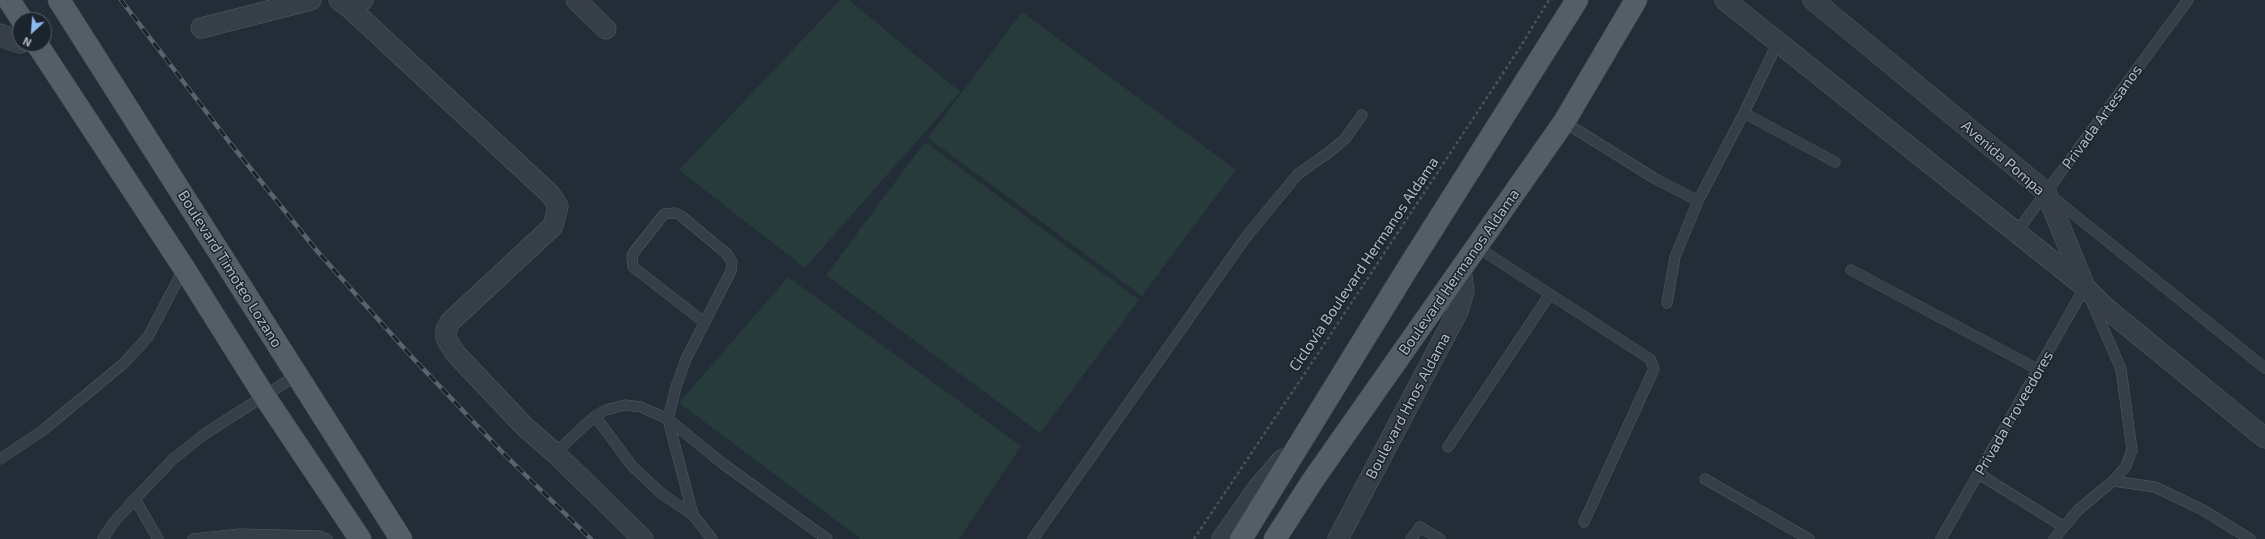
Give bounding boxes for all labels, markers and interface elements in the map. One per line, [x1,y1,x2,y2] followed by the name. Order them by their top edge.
[12,12,52,52] north arrow
[21,35,33,50] text: N
[2058,61,2146,173] street label: Privada Artesanos
[1958,117,2048,199] street label: Avenida Pompa
[1285,154,1443,374] street label: Ciclovía Boulevard Hermanos Aldama
[1395,186,1523,358] street label: Boulevard Hermanos Aldama
[174,187,286,351] street label: Boulevard Timoteo Lozano
[1362,330,1454,482] street label: Boulevard Hnos Aldama
[1971,348,2057,478] street label: Privada Proveedores

